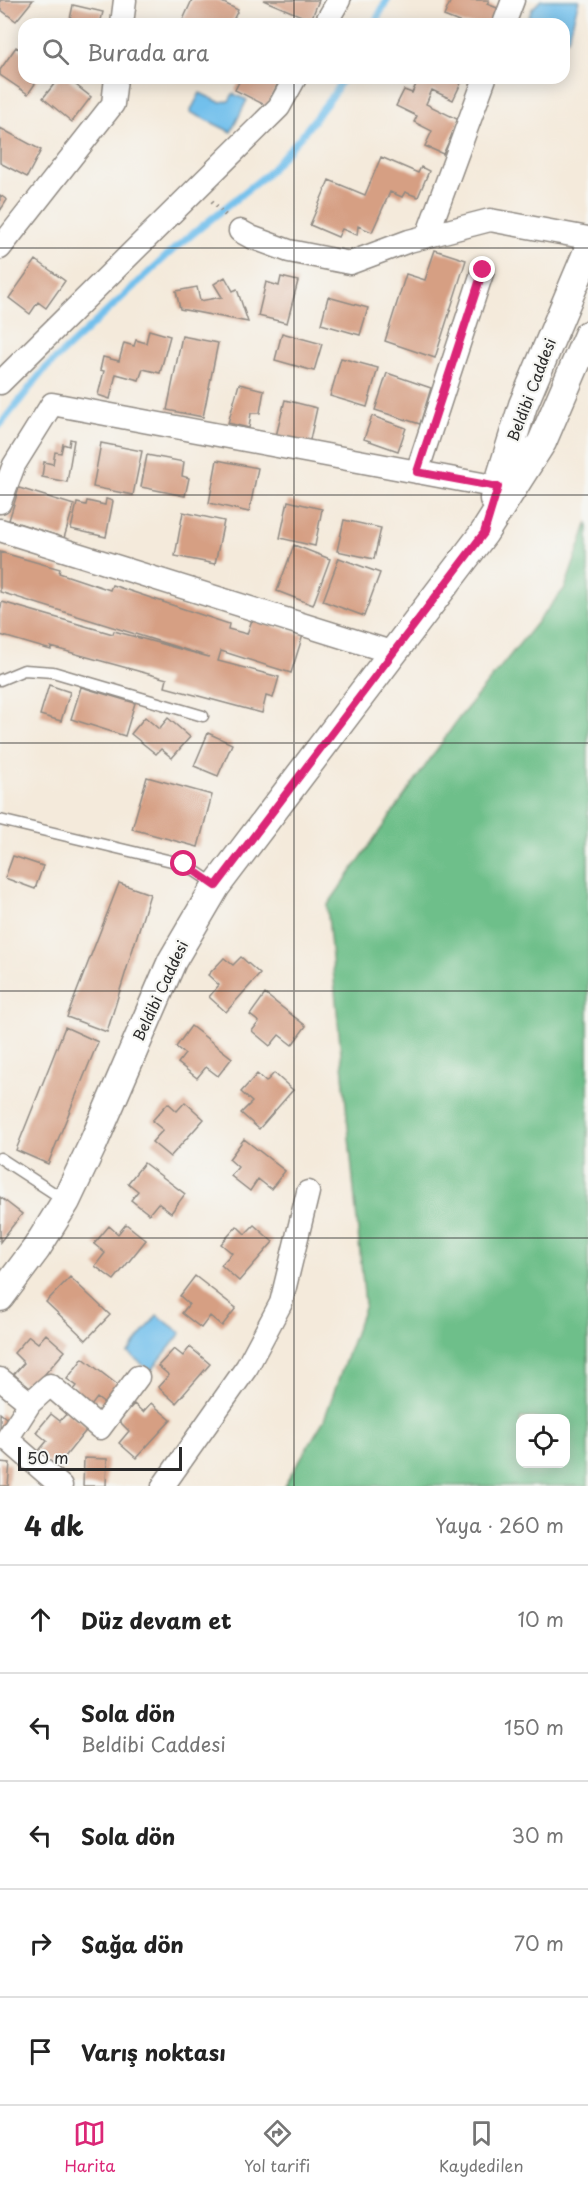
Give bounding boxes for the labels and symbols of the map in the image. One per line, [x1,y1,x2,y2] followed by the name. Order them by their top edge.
[469,256,495,282] route end
[500,335,561,444] street label: Beldibi Caddesi
[170,850,196,876] route start
[126,936,193,1044] street label: Beldibi Caddesi
[18,1444,182,1472] scale bar

